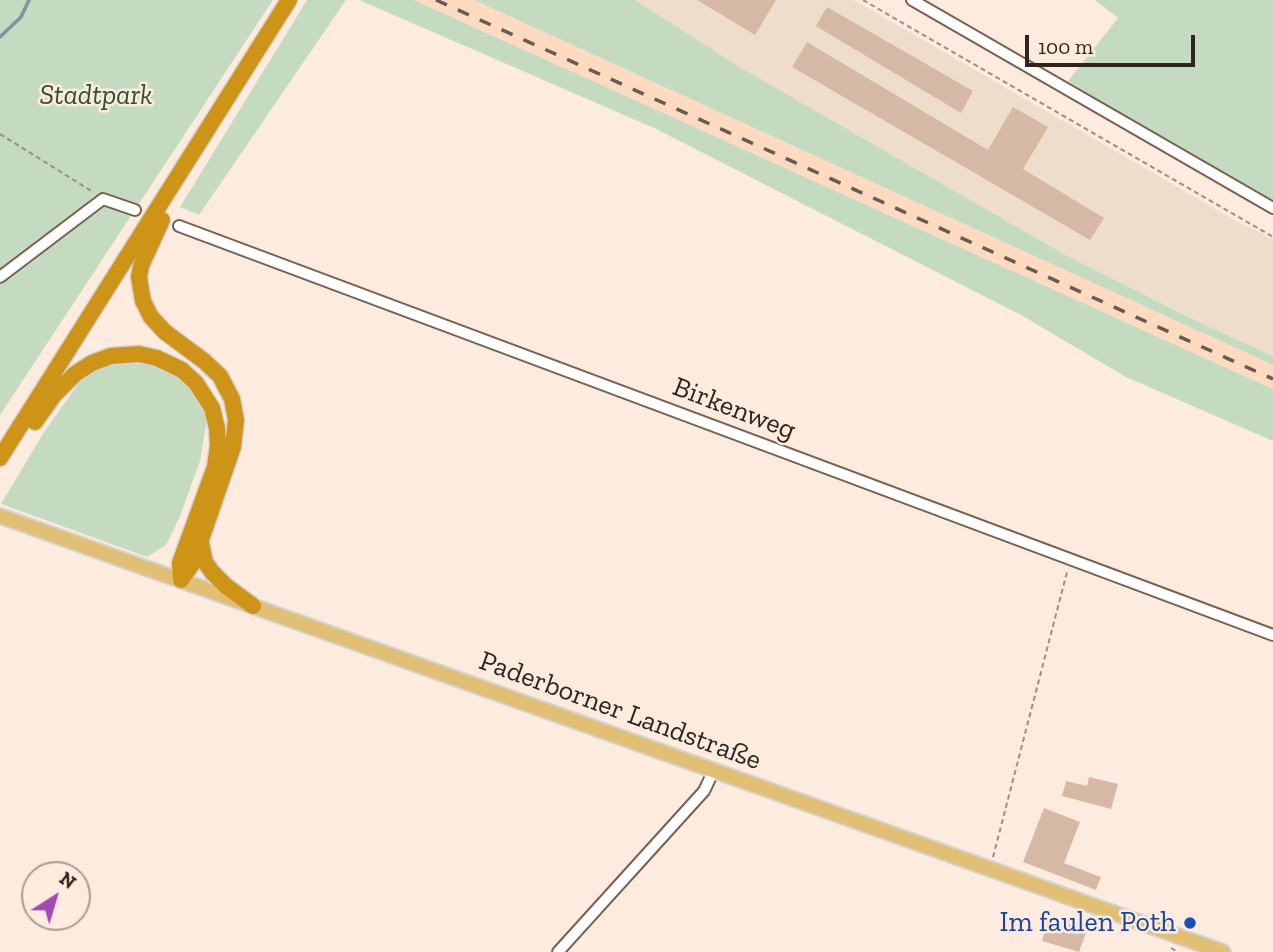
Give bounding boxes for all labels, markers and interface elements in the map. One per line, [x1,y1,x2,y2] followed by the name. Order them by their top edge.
[1028,21,1198,65] scale bar
[1038,34,1093,59] text: 100 m
[39,79,153,113] park label: Stadtpark
[668,370,800,448] street label: Birkenweg
[474,644,766,778] street label: Paderborner Landstraße
[21,861,91,931] north arrow
[55,867,80,894] text: N
[999,906,1176,940] place label: Im faulen Poth
[1182,915,1198,931] marker: Im faulen Poth

